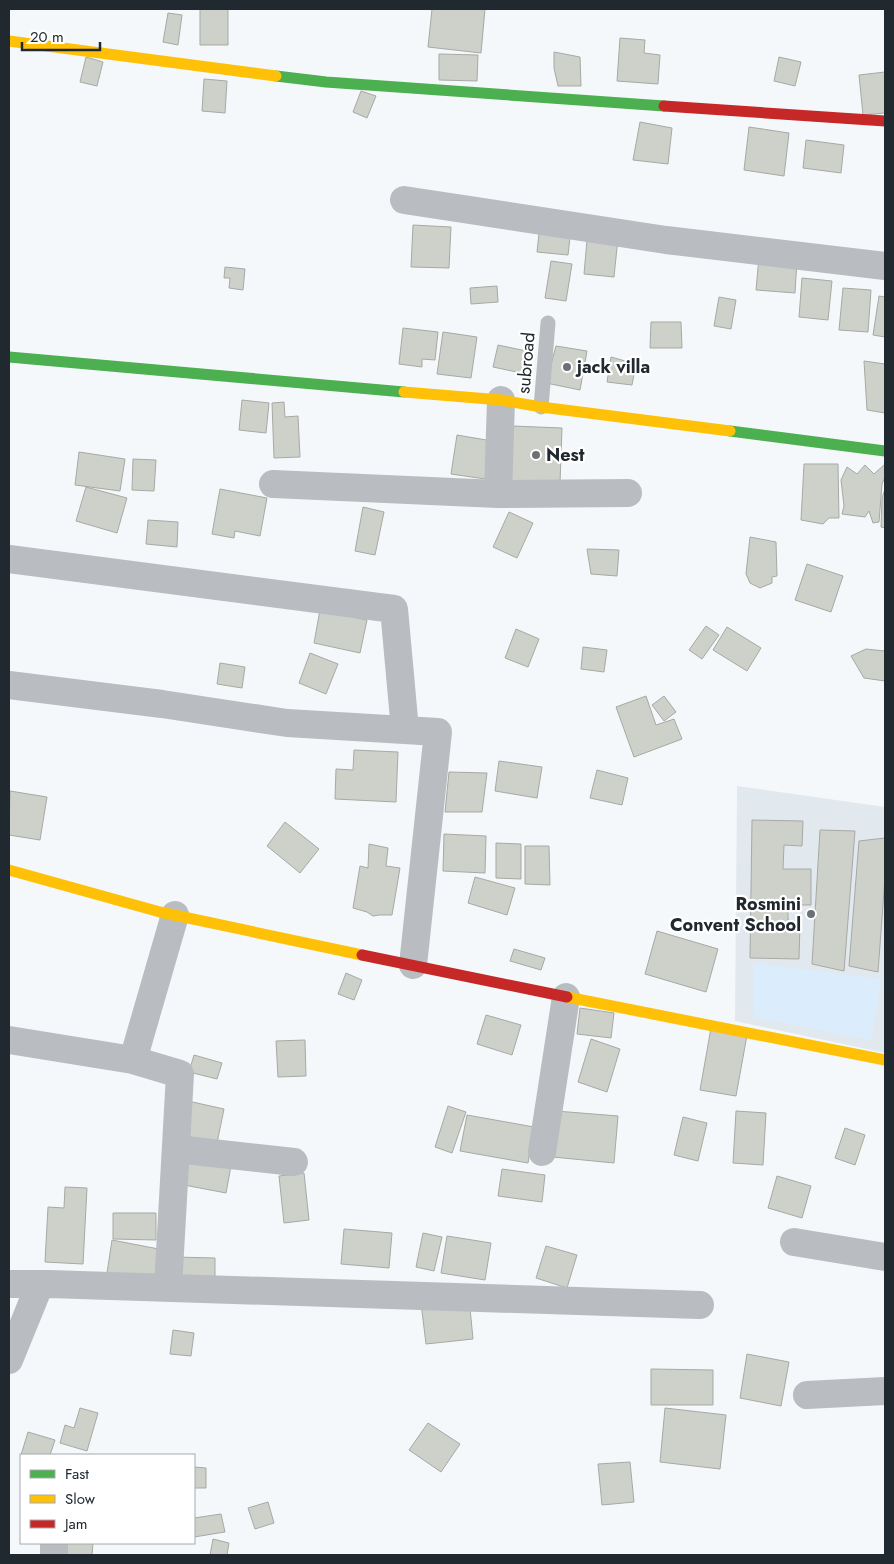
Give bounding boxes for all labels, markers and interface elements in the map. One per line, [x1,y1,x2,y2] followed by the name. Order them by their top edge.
[22,20,100,52] scale bar
[30,26,64,48] text: 20 m
[510,331,542,395] street label: subroad
[575,354,650,380] place label: jack villa
[561,361,573,373] marker: jack villa
[546,442,585,468] place label: Nest
[530,449,542,461] marker: Nest
[670,891,801,938] place label: Rosmini Convent School
[805,908,817,920] marker: Rosmini Convent School
[20,1454,195,1544] legend
[65,1463,89,1485] text: Fast
[65,1488,96,1510] text: Slow
[63,1513,88,1535] text: Jam

